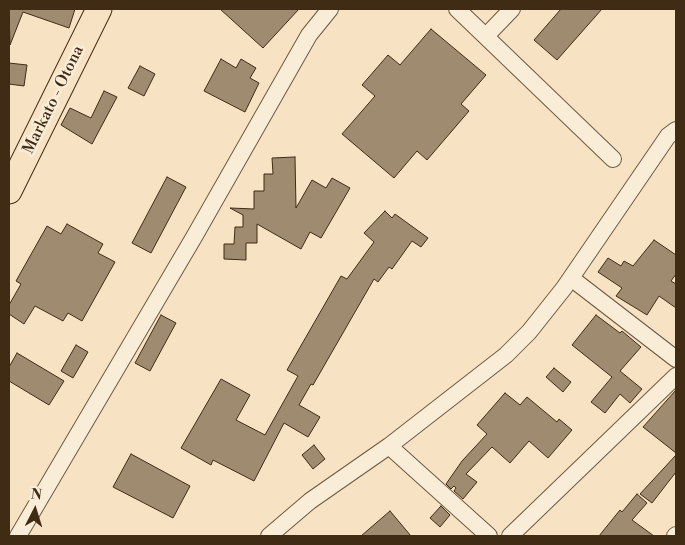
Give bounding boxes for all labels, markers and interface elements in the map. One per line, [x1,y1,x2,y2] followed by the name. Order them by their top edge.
[20,43,88,157] street label: Markato - Otona
[10,485,60,535] north arrow
[30,486,43,505] text: N

